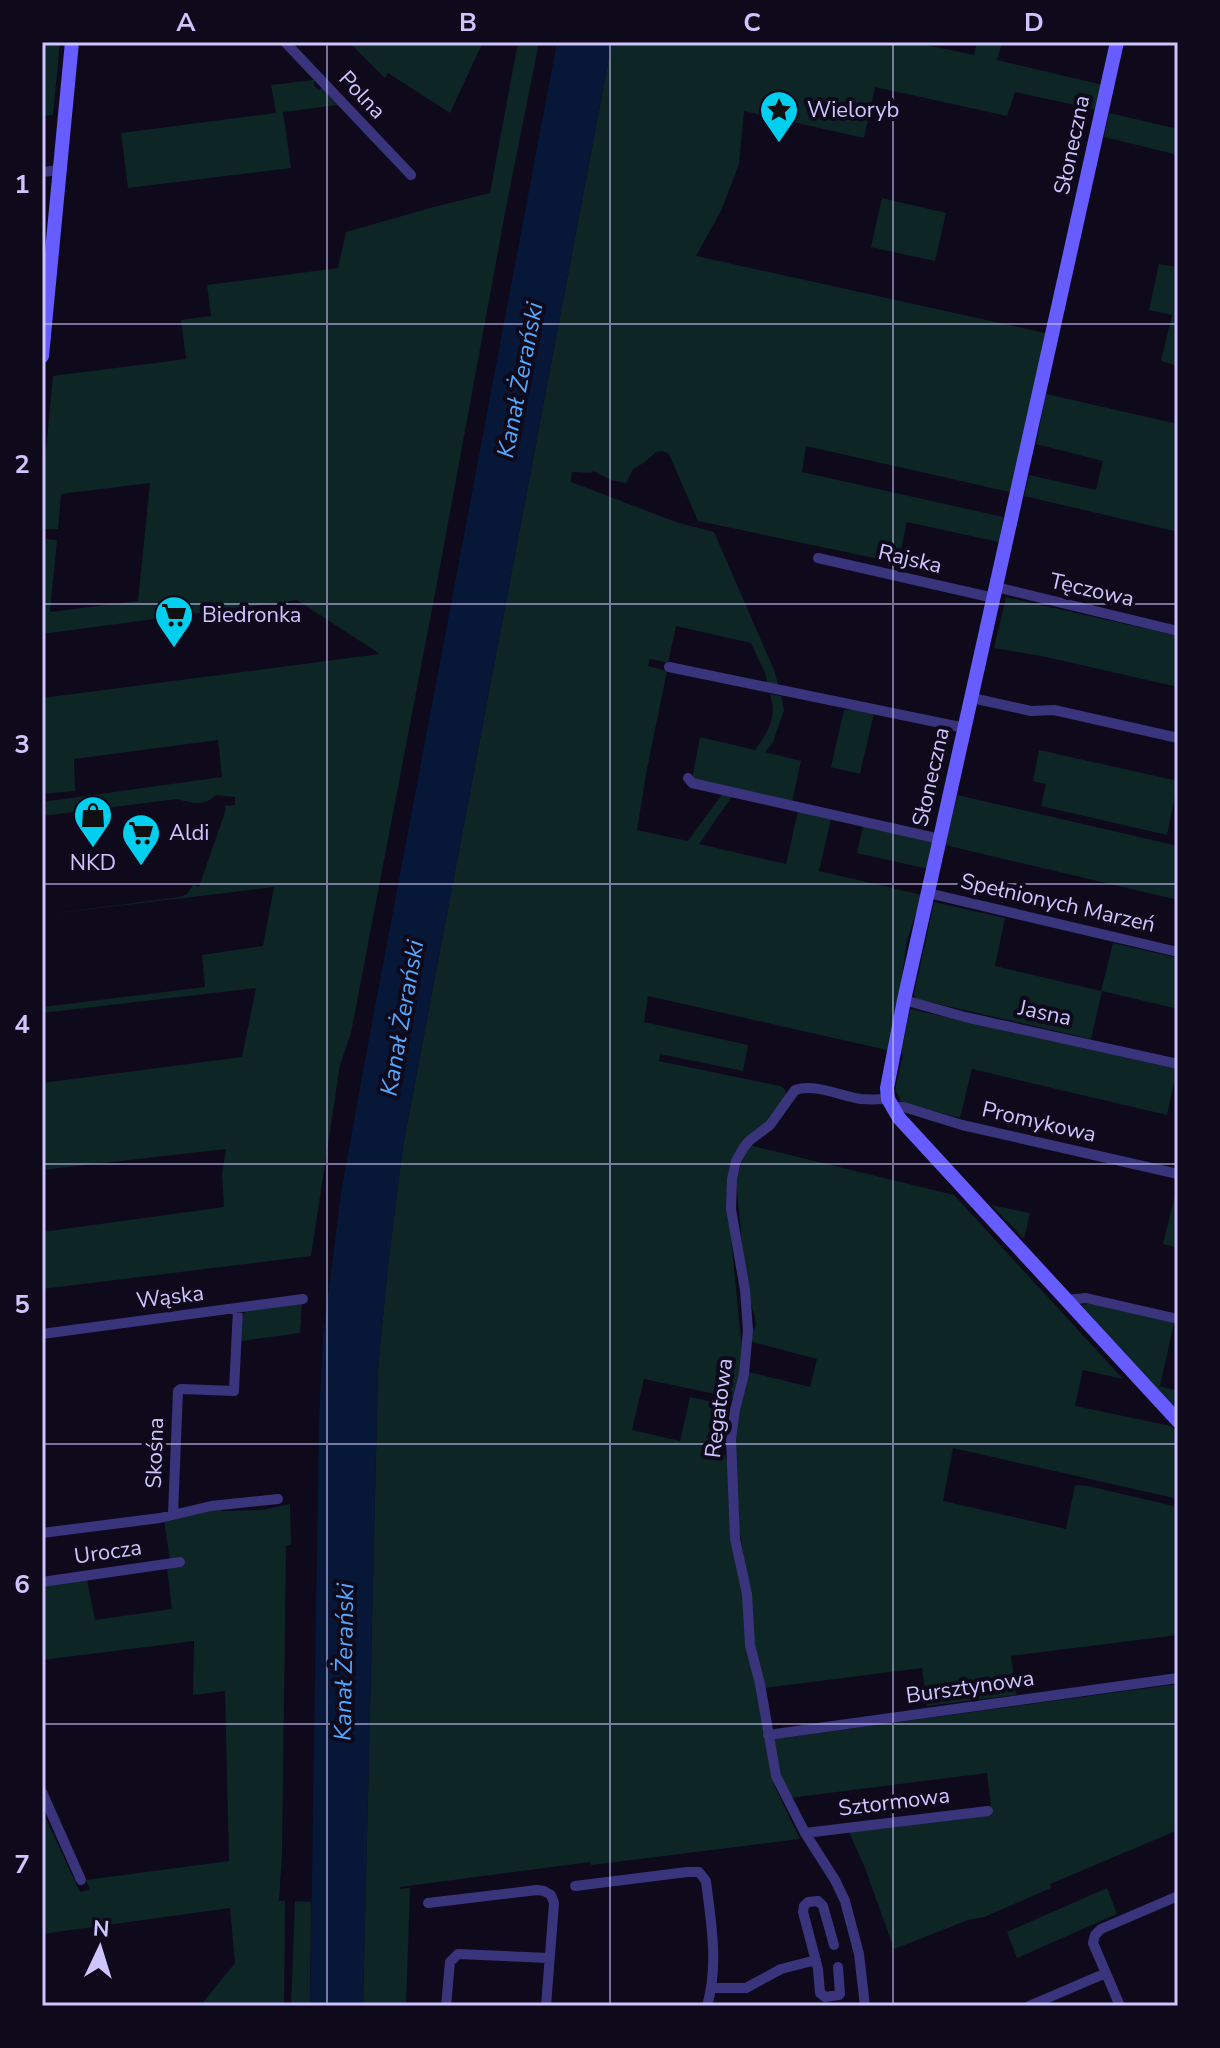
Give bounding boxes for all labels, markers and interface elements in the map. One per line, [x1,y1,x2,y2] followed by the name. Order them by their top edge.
[176,5,196,40] text: A
[459,5,477,40] text: B
[743,5,761,40] text: C
[1024,5,1044,40] text: D
[332,64,392,126] street label: Polna
[758,89,800,144] place icon: Wieloryb
[1047,93,1097,197] street label: Słoneczna
[807,95,899,125] place label: Wieloryb
[14,167,30,202] text: 1
[489,299,551,461] water label: Kanał Żerański
[14,447,30,482] text: 2
[875,537,945,581] street label: Rajska
[1047,566,1137,614] street label: Tęczowa
[153,594,195,649] supermarket icon: Biedronka
[202,600,302,630] place label: Biedronka
[905,724,957,830] street label: Słoneczna
[14,727,30,762] text: 3
[72,794,114,849] shop icon: NKD
[120,812,162,867] supermarket icon: Aldi
[169,818,209,848] place label: Aldi
[70,848,116,878] place label: NKD
[958,866,1158,940] street label: Spełnionych Marzeń
[373,937,432,1098] water label: Kanał Żerański
[1015,993,1074,1033] street label: Jasna
[14,1007,30,1042] text: 4
[979,1094,1099,1150] street label: Promykowa
[135,1278,205,1316] street label: Wąska
[14,1287,30,1322] text: 5
[698,1356,740,1460] street label: Regatowa
[139,1417,171,1489] street label: Skośna
[72,1532,144,1572] street label: Urocza
[14,1567,30,1602] text: 6
[327,1582,361,1741] water label: Kanał Żerański
[904,1663,1036,1711] street label: Bursztynowa
[836,1780,952,1824] street label: Sztormowa
[14,1847,30,1882] text: 7
[60,1908,140,1988] north arrow
[92,1914,111,1945] text: N

